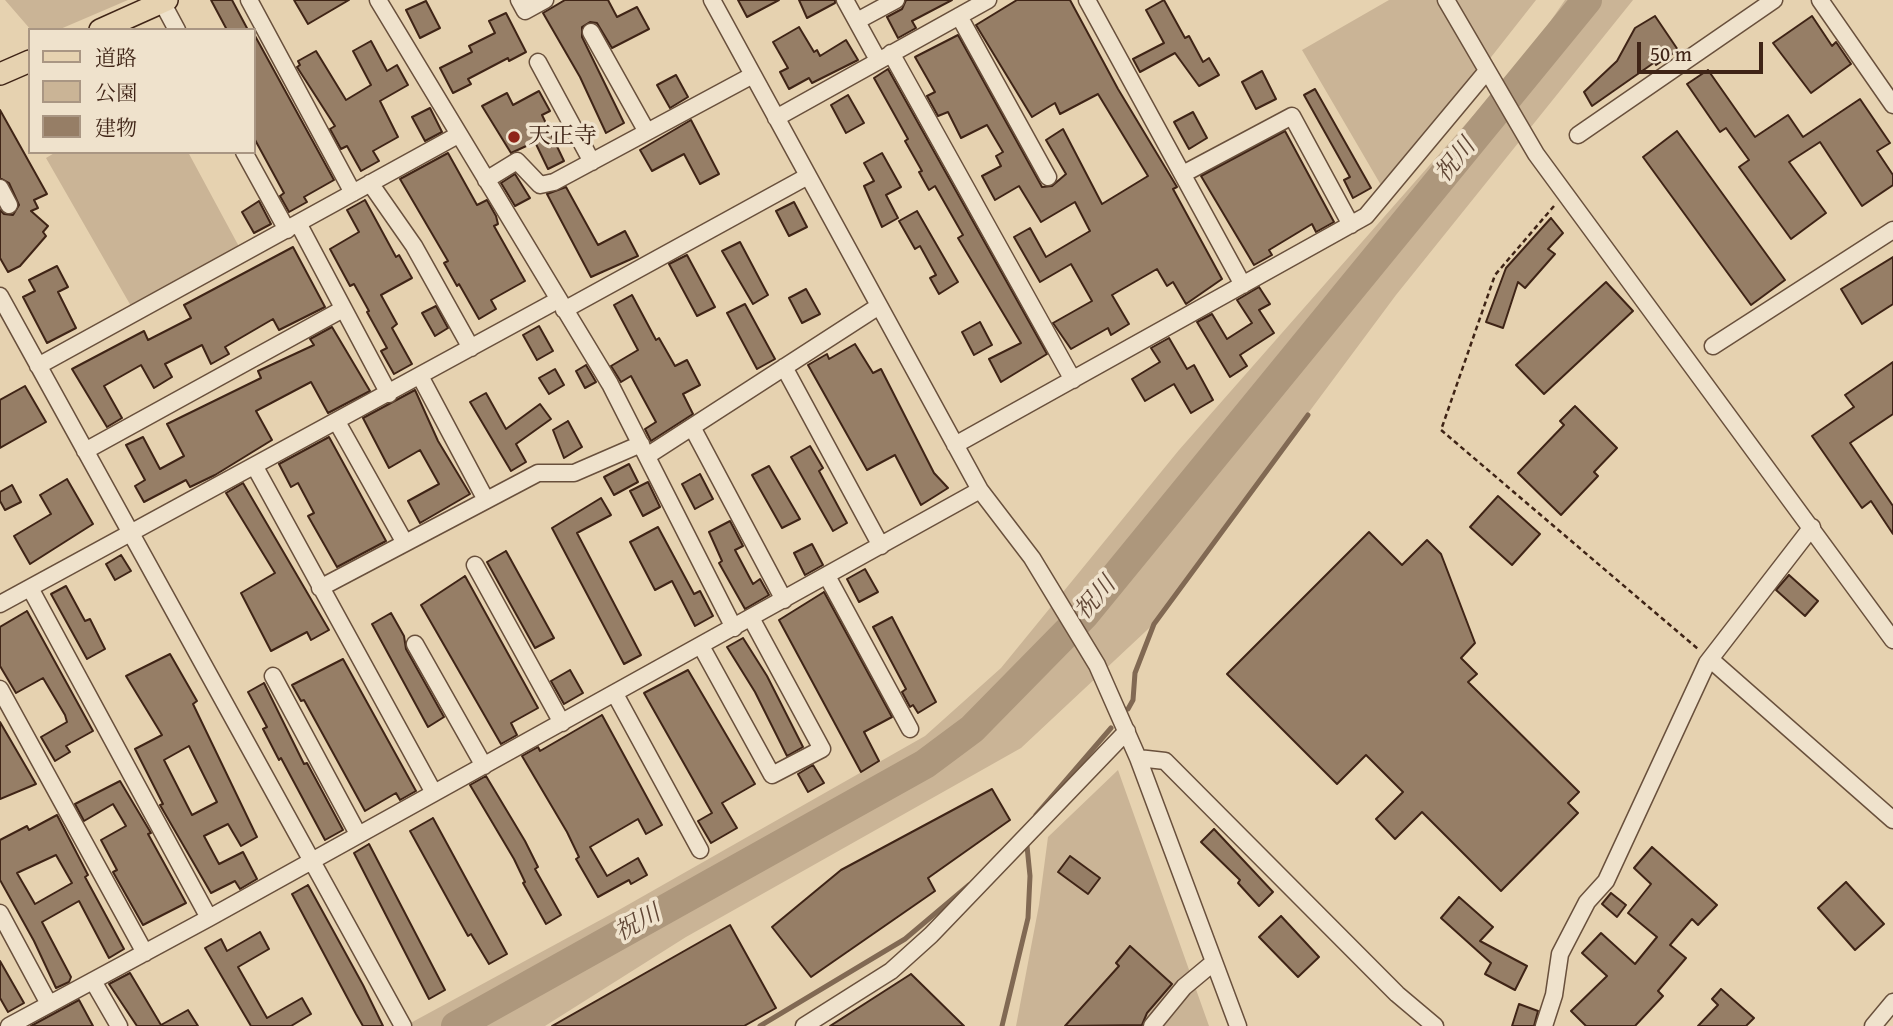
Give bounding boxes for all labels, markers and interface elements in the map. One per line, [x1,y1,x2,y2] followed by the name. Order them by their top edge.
[28,28,256,154] legend
[1641,28,1767,72] scale bar
[1650,38,1692,69] text: 50 m
[95,42,137,73] text: 道路
[95,77,137,108] text: 公園
[95,112,137,143] text: 建物
[528,123,597,151] place label: 天正寺
[506,129,522,145] marker: 天正寺
[1430,133,1482,189] water label: 祝川
[1069,571,1123,627] water label: 祝川
[610,900,666,948] water label: 祝川

